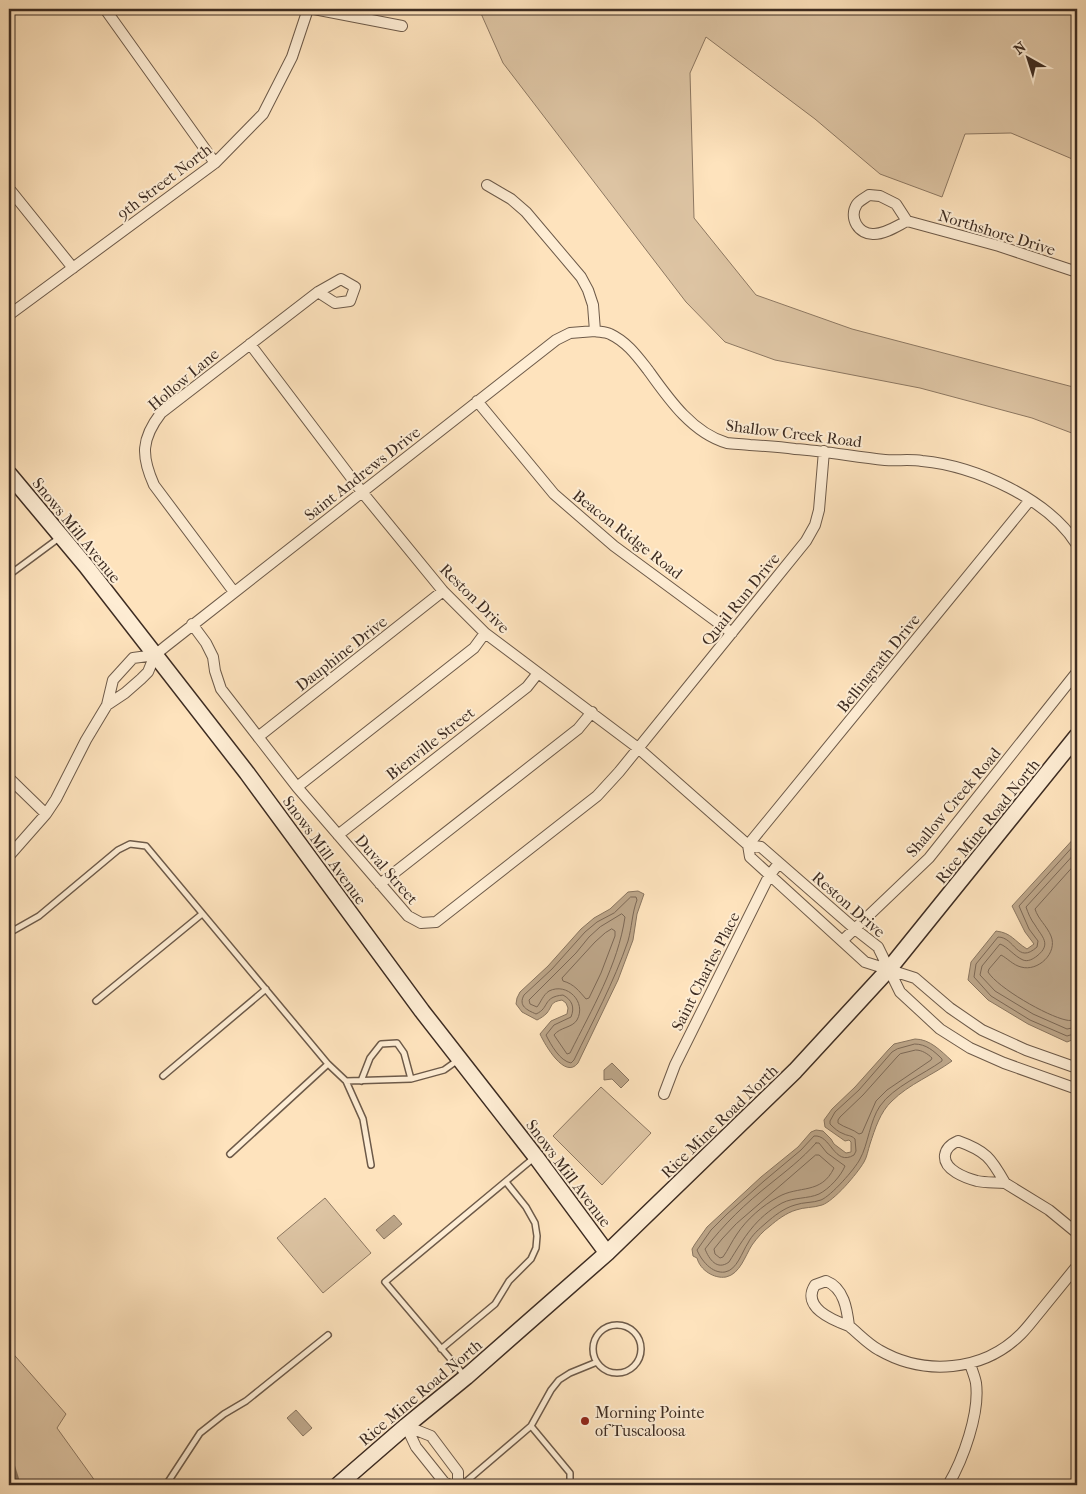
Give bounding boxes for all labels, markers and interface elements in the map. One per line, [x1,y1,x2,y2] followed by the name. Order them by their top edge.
[1004,32,1054,82] north arrow
[1011,38,1030,58] text: N
[113,140,215,223] street label: 9th Street North
[936,206,1058,259] street label: Northshore Drive
[144,344,223,414] street label: Hollow Lane
[725,416,863,451] street label: Shallow Creek Road
[301,422,424,525] street label: Saint Andrews Drive
[28,474,125,587] street label: Snows Mill Avenue
[569,486,687,583] street label: Beacon Ridge Road
[697,549,784,649] street label: Quail Run Drive
[436,560,514,637] street label: Reston Drive
[833,610,924,716] street label: Bellingrath Drive
[292,612,391,695] street label: Dauphine Drive
[382,703,479,784] street label: Bienville Street
[902,744,1005,861] street label: Shallow Creek Road
[931,755,1044,888] street label: Rice Mine Road North
[279,792,370,908] street label: Snows Mill Avenue
[351,830,422,908] street label: Duval Street
[808,867,889,941] street label: Reston Drive
[667,909,744,1034] street label: Saint Charles Place
[657,1061,782,1182] street label: Rice Mine Road North
[522,1116,615,1231] street label: Snows Mill Avenue
[355,1335,486,1449] street label: Rice Mine Road North
[595,1403,704,1440] place label: Morning Pointe of Tuscaloosa
[579,1415,591,1427] marker: Morning Pointe of Tuscaloosa

